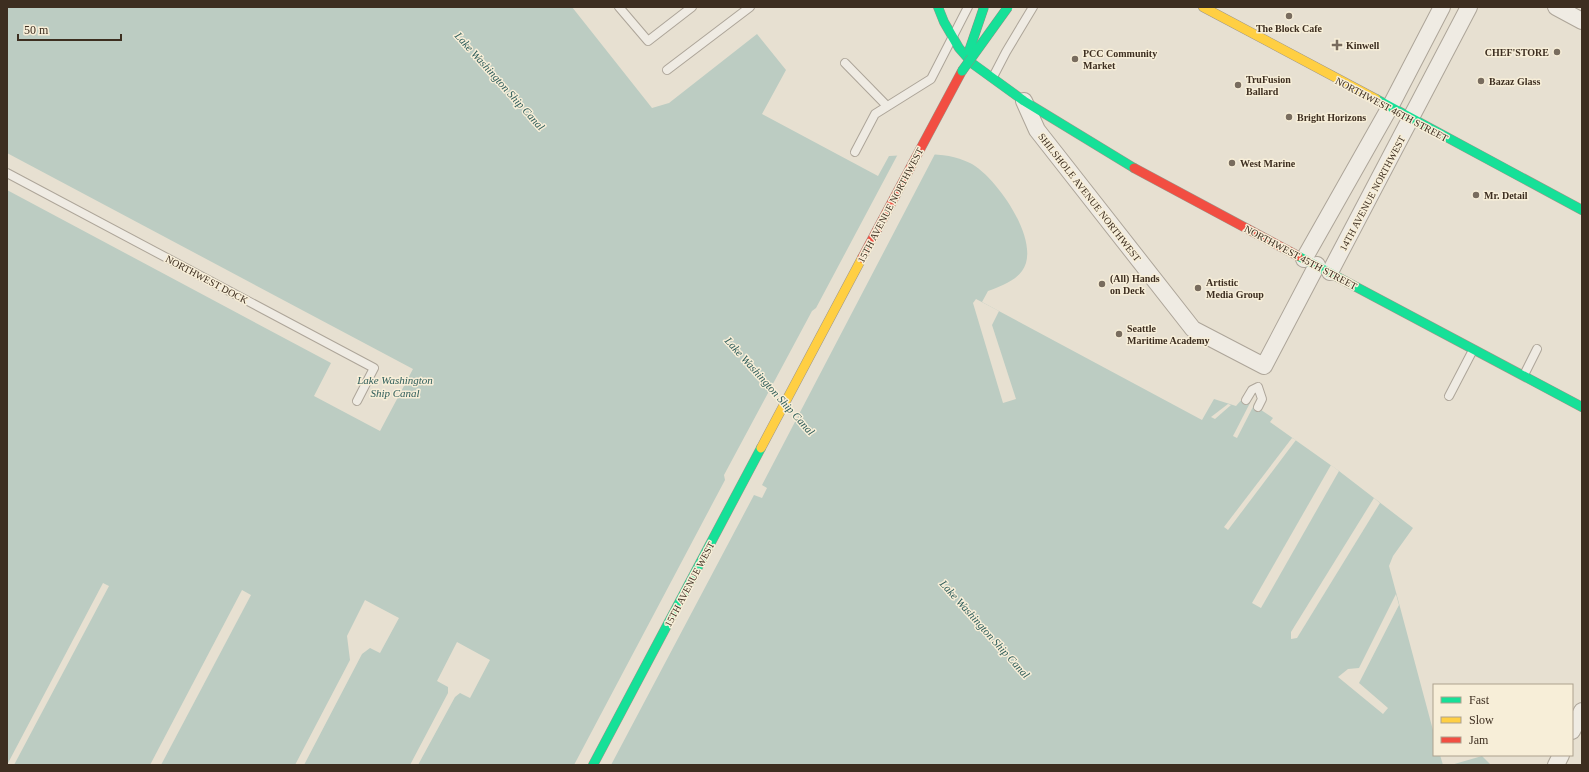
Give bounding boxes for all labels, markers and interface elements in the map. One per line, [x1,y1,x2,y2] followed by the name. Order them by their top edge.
[1284,11,1294,21] marker: The Block Cafe
[18,16,121,42] scale bar
[24,23,49,37] text: 50 m
[1256,23,1323,34] place label: The Block Cafe
[452,29,547,132] water label: Lake Washington Ship Canal
[1331,39,1343,51] marker: Kinwell
[1346,40,1380,51] place label: Kinwell
[1485,47,1549,58] place label: CHEF'STORE
[1552,47,1562,57] marker: CHEF'STORE
[1083,48,1157,71] place label: PCC Community Market
[1070,54,1080,64] marker: PCC Community Market
[1246,74,1291,97] place label: TruFusion Ballard
[1334,75,1450,144] street label: NORTHWEST 46TH STREET
[1476,76,1486,86] marker: Bazaz Glass
[1489,76,1540,87] place label: Bazaz Glass
[1233,80,1243,90] marker: TruFusion Ballard
[1284,112,1294,122] marker: Bright Horizons
[1297,112,1366,123] place label: Bright Horizons
[1036,131,1143,264] street label: SHILSHOLE AVENUE NORTHWEST
[1337,134,1407,253] street label: 14TH AVENUE NORTHWEST
[855,146,925,265] street label: 15TH AVENUE NORTHWEST
[1227,158,1237,168] marker: West Marine
[1240,158,1296,169] place label: West Marine
[1471,190,1481,200] marker: Mr. Detail
[1484,190,1528,201] place label: Mr. Detail
[1243,223,1359,292] street label: NORTHWEST 45TH STREET
[164,253,251,306] street label: NORTHWEST DOCK
[1110,273,1160,296] place label: (All) Hands on Deck
[1206,277,1264,300] place label: Artistic Media Group
[1097,279,1107,289] marker: (All) Hands on Deck
[1193,283,1203,293] marker: Artistic Media Group
[1127,323,1209,346] place label: Seattle Maritime Academy
[1114,329,1124,339] marker: Seattle Maritime Academy
[722,334,817,437] water label: Lake Washington Ship Canal
[356,374,433,399] water label: Lake Washington Ship Canal
[662,540,717,629] street label: 15TH AVENUE WEST
[937,577,1032,680] water label: Lake Washington Ship Canal
[1433,684,1573,756] legend
[1469,693,1490,707] text: Fast
[1469,713,1494,727] text: Slow
[1469,733,1489,747] text: Jam

